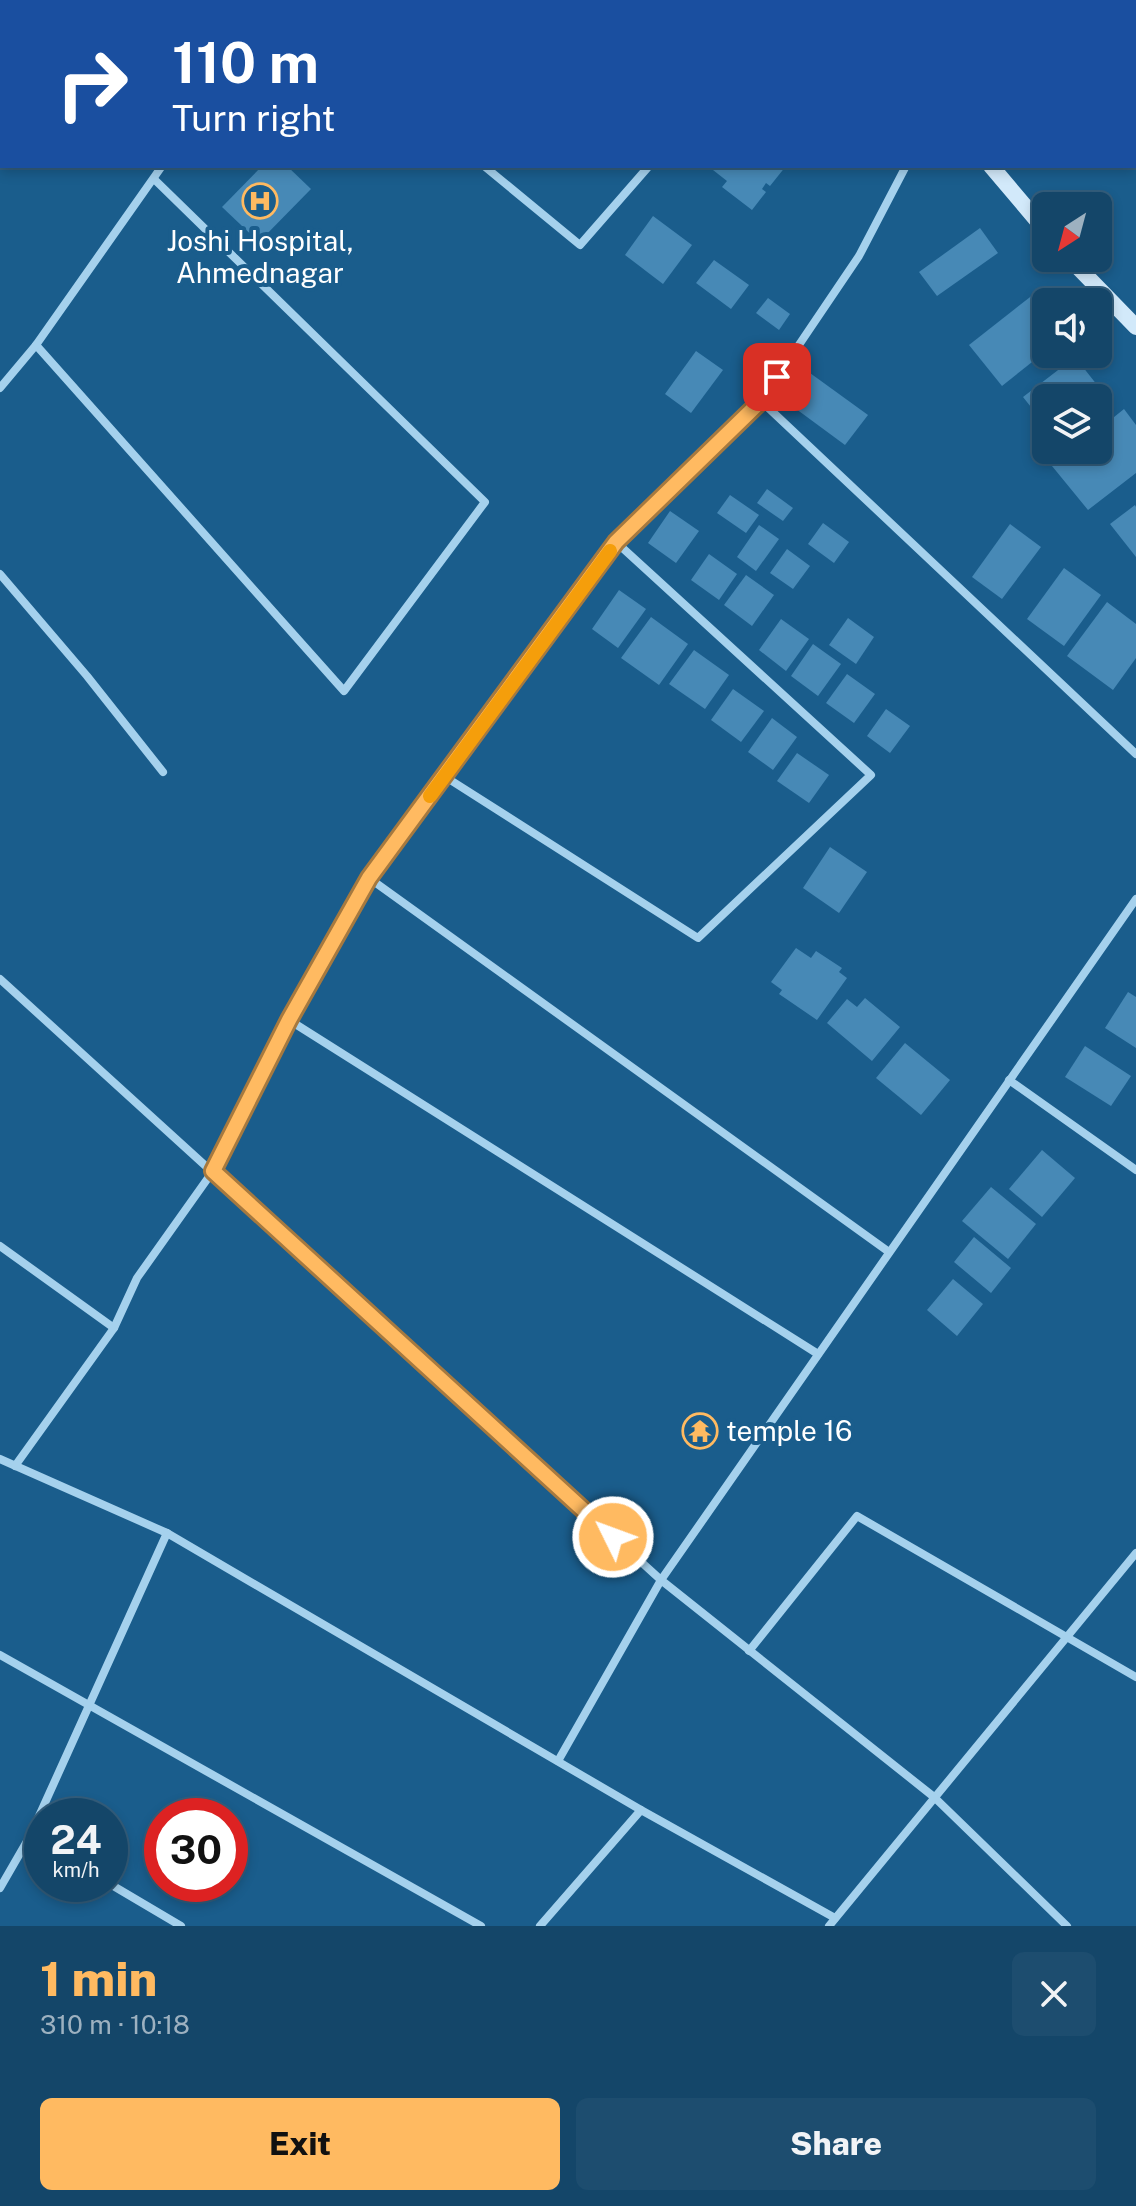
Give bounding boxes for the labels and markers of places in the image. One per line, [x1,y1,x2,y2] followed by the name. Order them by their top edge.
[241,182,279,220] hospital icon: Joshi Hospital, Ahmednagar
[166,224,354,289] place label: Joshi Hospital, Ahmednagar
[743,343,811,411] pin
[681,1412,719,1450] temple icon: temple 16
[726,1414,852,1447] place label: temple 16

